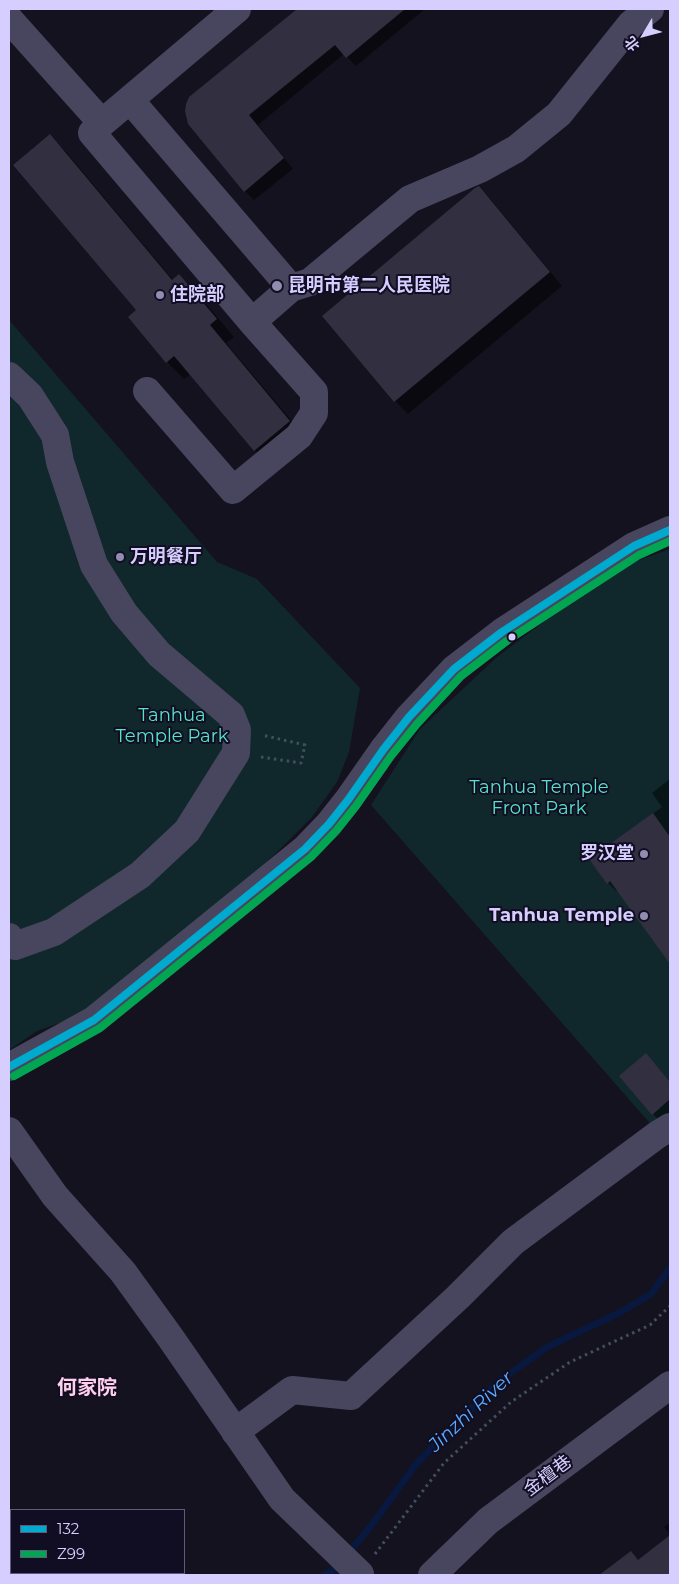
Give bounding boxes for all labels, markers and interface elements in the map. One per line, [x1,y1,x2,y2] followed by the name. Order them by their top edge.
[619,10,669,60] north arrow
[621,33,643,55] text: 北
[288,275,450,297] place label: 昆明市第二人民医院
[270,279,284,293] marker: 昆明市第二人民医院
[170,284,224,306] place label: 住院部
[154,289,166,301] marker: 住院部
[130,546,202,568] place label: 万明餐厅
[114,551,126,563] marker: 万明餐厅
[507,632,517,642] unlabelled marker
[115,705,229,748] park label: Tanhua Temple Park
[469,777,609,820] park label: Tanhua Temple Front Park
[580,843,634,865] place label: 罗汉堂
[638,848,650,860] marker: 罗汉堂
[489,905,634,927] place label: Tanhua Temple
[638,910,650,922] marker: Tanhua Temple
[424,1367,518,1457] water label: Jinzhi River
[57,1376,117,1400] district label: 何家院
[520,1451,576,1501] street label: 金檀巷
[10,1509,185,1574] legend
[57,1519,79,1538] text: 132
[57,1544,85,1563] text: Z99

